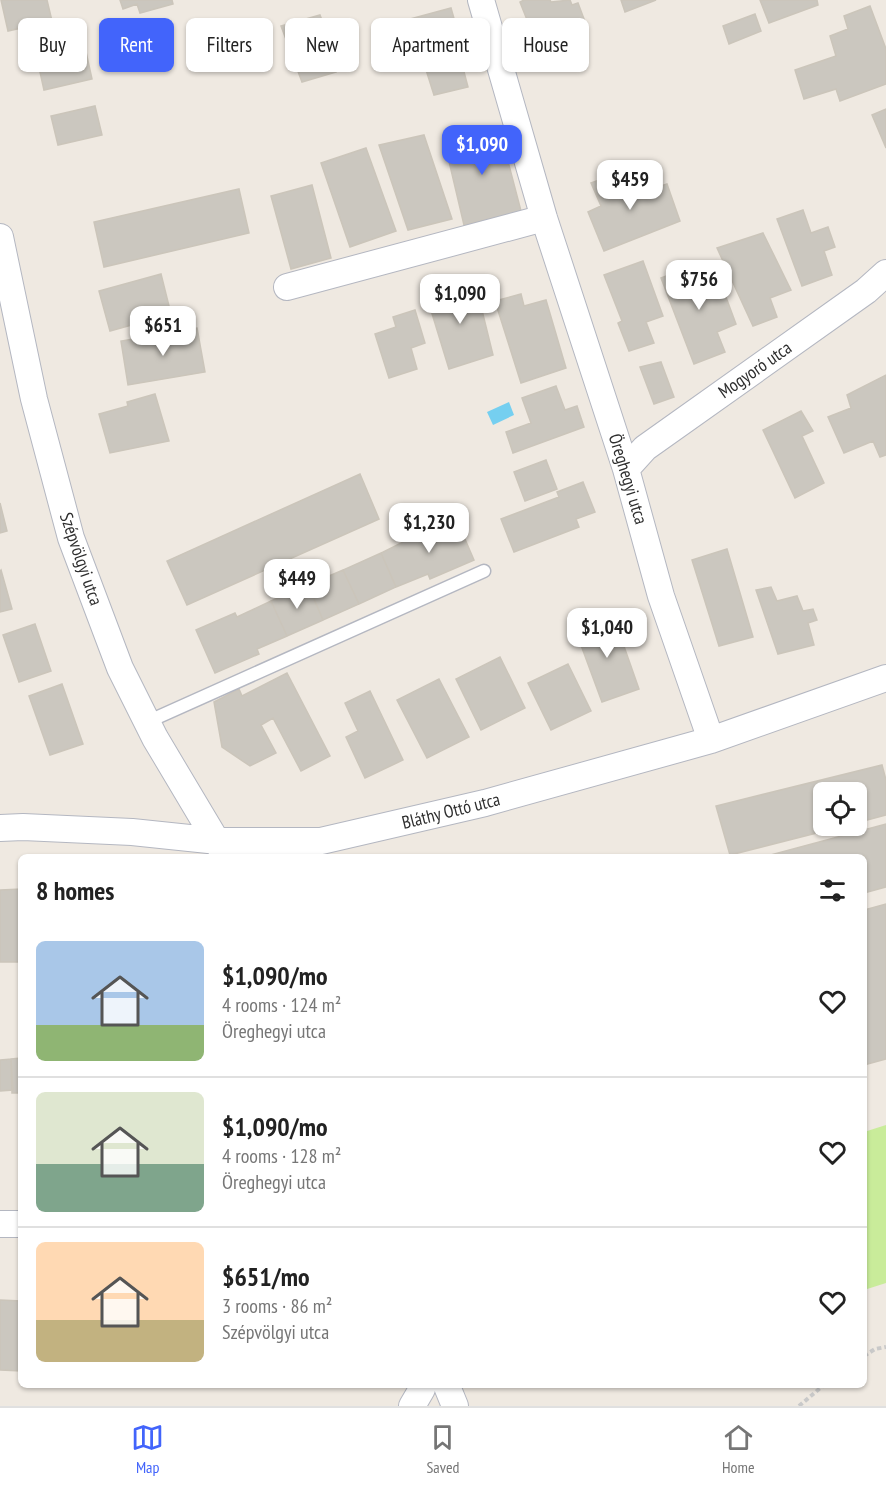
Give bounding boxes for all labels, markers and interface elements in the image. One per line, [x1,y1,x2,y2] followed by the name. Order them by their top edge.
[18,18,87,72] chip: Buy
[99,18,174,72] chip: Rent
[186,18,273,72] chip: Filters
[285,18,359,72] chip: New
[371,18,490,72] chip: Apartment
[502,18,589,72] chip: House
[433,125,531,176] pin: $1,090
[456,131,508,157] text: $1,090
[594,160,666,211] pin: $459
[611,166,649,192] text: $459
[663,260,735,311] pin: $756
[680,266,718,292] text: $756
[411,274,509,325] pin: $1,090
[434,280,486,306] text: $1,090
[127,306,199,357] pin: $651
[144,312,182,338] text: $651
[714,336,796,403] street label: Mogyoró utca
[604,431,653,527] street label: Öreghegyi utca
[380,503,478,554] pin: $1,230
[55,509,108,608] street label: Szépvölgyi utca
[403,509,455,535] text: $1,230
[261,559,333,610] pin: $449
[278,565,316,591] text: $449
[558,608,656,659] pin: $1,040
[581,614,633,640] text: $1,040
[813,782,867,836] map controls
[813,782,867,836] button: locate
[399,787,502,834] street label: Bláthy Ottó utca
[36,874,114,907] text: 8 homes
[816,874,849,907] icon: filters
[222,959,328,992] text: $1,090/mo
[84,965,156,1037] icon: home
[816,985,849,1018] icon: heart
[222,992,341,1018] text: 4 rooms · 124 m²
[222,1018,326,1044] text: Öreghegyi utca
[222,1110,328,1143] text: $1,090/mo
[84,1116,156,1188] icon: home
[816,1136,849,1169] icon: heart
[222,1143,341,1169] text: 4 rooms · 128 m²
[222,1169,326,1195] text: Öreghegyi utca
[222,1260,310,1293] text: $651/mo
[84,1266,156,1338] icon: home
[816,1286,849,1319] icon: heart
[222,1293,332,1319] text: 3 rooms · 86 m²
[222,1319,329,1345] text: Szépvölgyi utca
[131,1421,164,1477] tab: Map
[426,1421,459,1477] tab: Saved
[722,1421,755,1477] tab: Home

